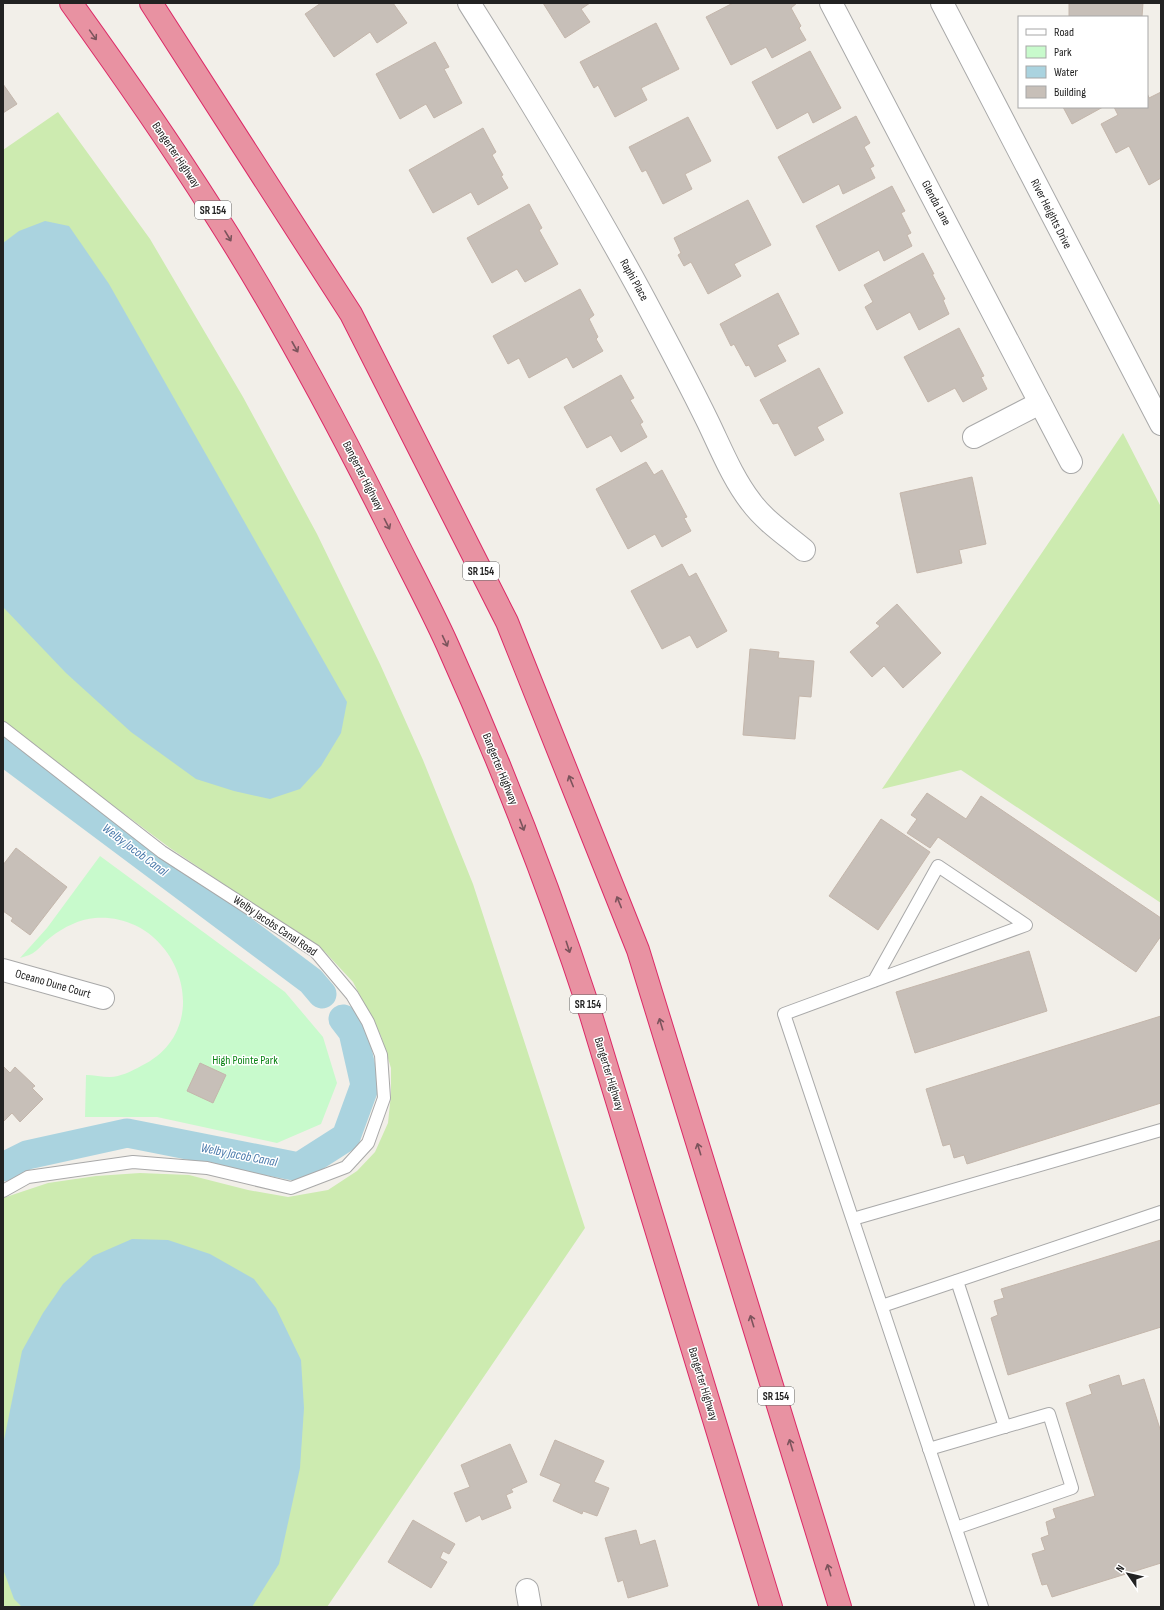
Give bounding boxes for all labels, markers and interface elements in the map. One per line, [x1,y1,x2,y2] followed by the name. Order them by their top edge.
[1018,16,1148,108] legend
[1054,25,1074,40] text: Road
[89,29,97,40] one-way arrow
[1054,45,1072,60] text: Park
[1054,65,1078,80] text: Water
[1054,85,1086,100] text: Building
[149,119,204,191] street label: Bangerter Highway
[1027,177,1075,252] street label: River Heights Drive
[918,178,954,228] street label: Glenda Lane
[195,201,231,219] road number: SR 154
[225,230,233,242] one-way arrow
[616,256,652,304] street label: Raphi Place
[291,341,299,353] one-way arrow
[339,439,387,514] street label: Bangerter Highway
[384,518,392,530] one-way arrow
[463,562,499,580] road number: SR 154
[442,634,449,646] one-way arrow
[479,731,521,807] street label: Bangerter Highway
[566,775,574,787] one-way arrow
[519,819,527,831] one-way arrow
[99,820,171,880] water label: Welby Jacob Canal
[230,892,320,960] street label: Welby Jacobs Canal Road
[615,896,622,908] one-way arrow
[565,940,573,952] one-way arrow
[13,966,93,1002] street label: Oceano Dune Court
[570,995,606,1013] road number: SR 154
[657,1018,664,1031] one-way arrow
[591,1035,627,1113] street label: Bangerter Highway
[212,1053,278,1068] park label: High Pointe Park
[199,1140,279,1170] water label: Welby Jacob Canal
[695,1143,703,1155] one-way arrow
[748,1315,755,1328] one-way arrow
[685,1345,721,1423] street label: Bangerter Highway
[758,1387,794,1405] road number: SR 154
[787,1439,794,1452] one-way arrow
[1108,1554,1148,1594] north arrow
[825,1563,832,1576] one-way arrow
[1113,1563,1127,1575] text: N

